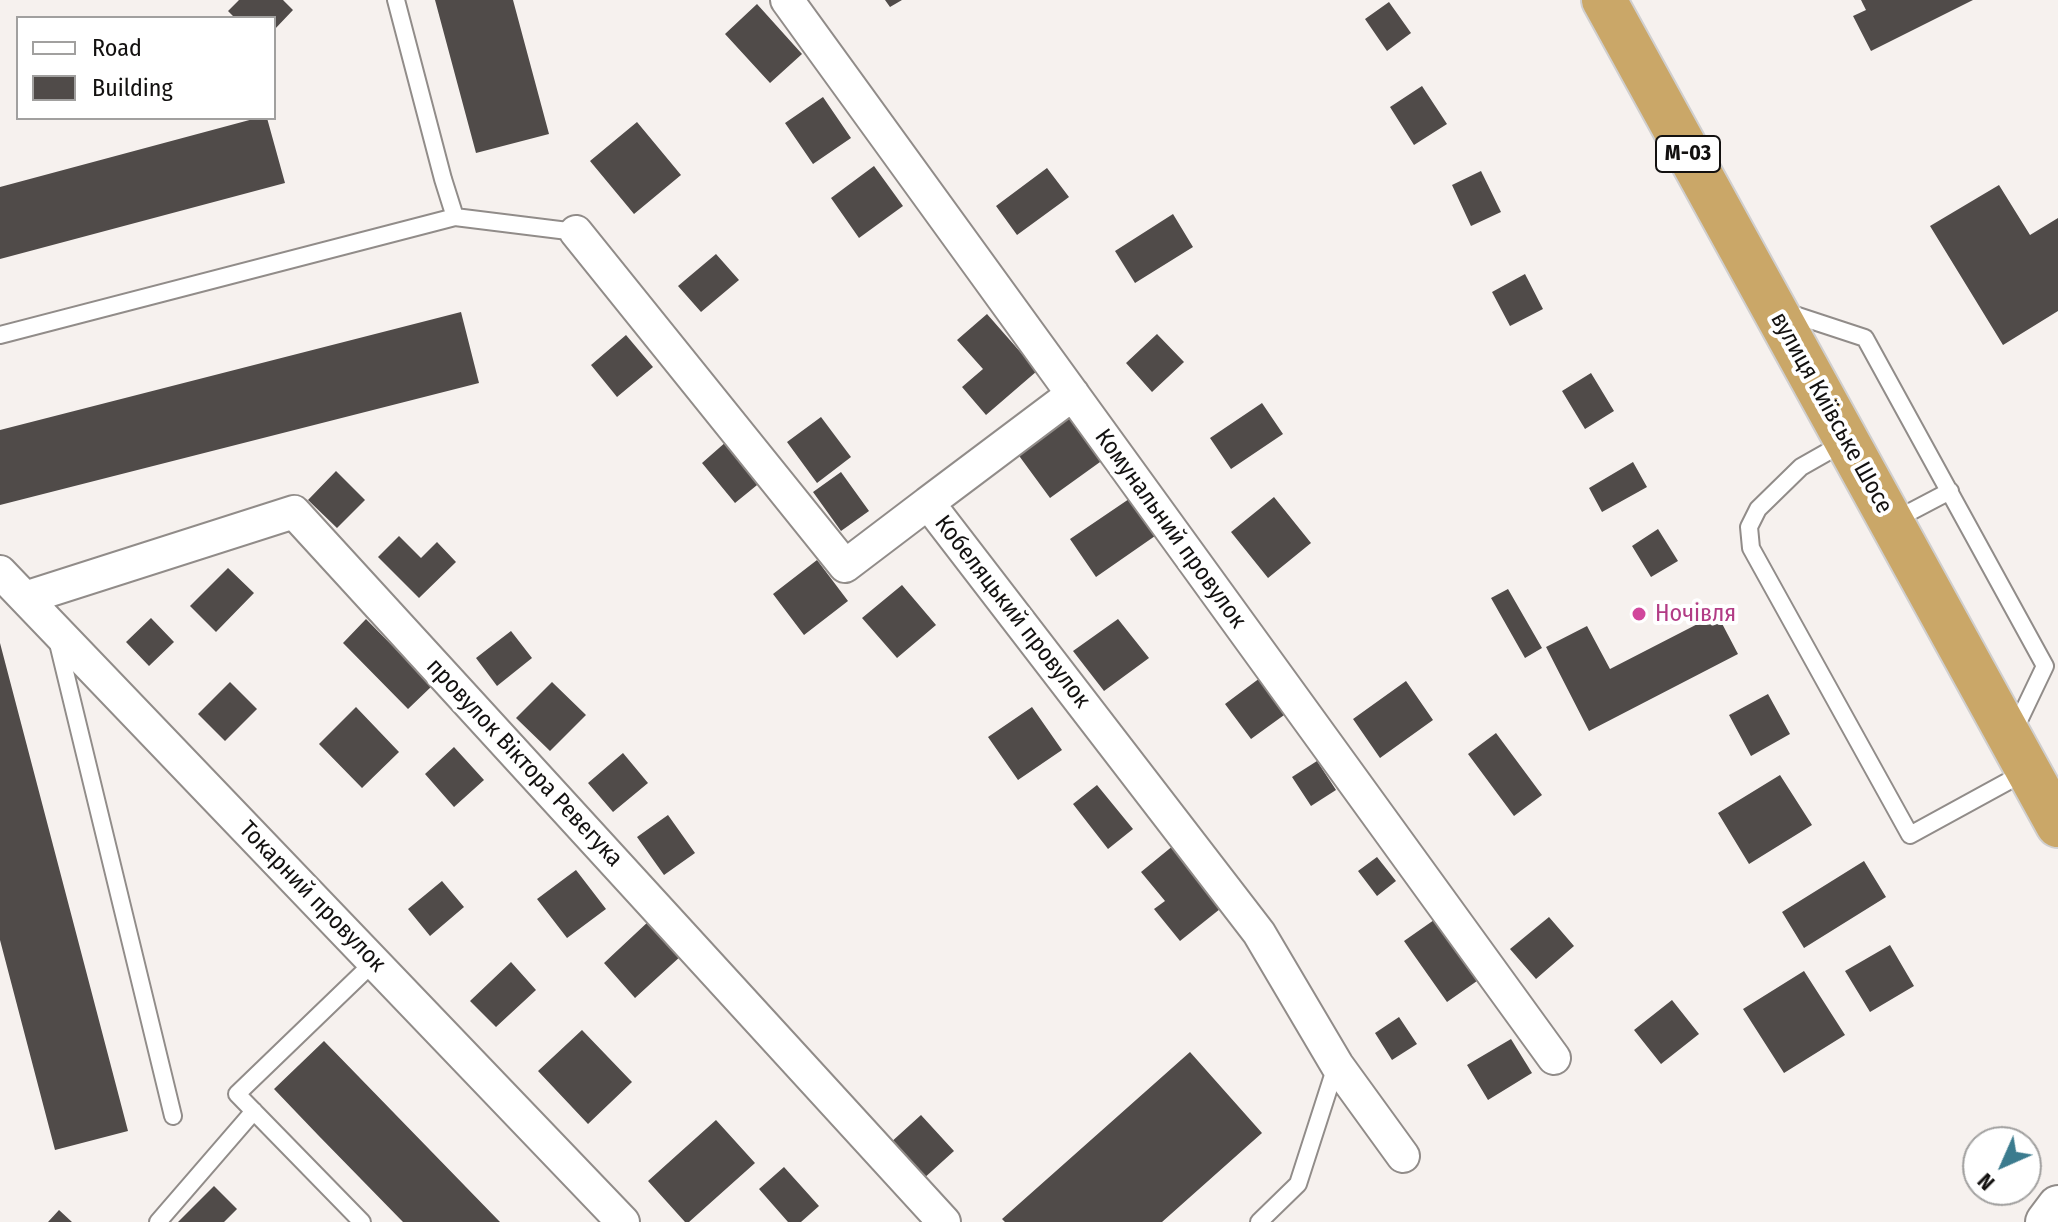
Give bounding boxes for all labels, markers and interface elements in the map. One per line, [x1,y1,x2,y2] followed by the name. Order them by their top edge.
[16,16,276,120] legend
[92,34,142,62] text: Road
[92,74,173,102] text: Building
[1656,136,1720,172] road number: М-03
[1764,307,1898,519] street label: вулиця Київське Шосе
[1088,424,1252,634] street label: Комунальний провулок
[928,510,1096,714] street label: Кобеляцький провулок
[1655,600,1736,628] place label: Ночівля
[1630,605,1648,623] marker: Ночівля
[420,653,628,873] street label: провулок Віктора Ревегука
[233,816,391,978] street label: Токарний провулок
[1962,1126,2042,1206] north arrow
[1972,1168,2000,1196] text: N

